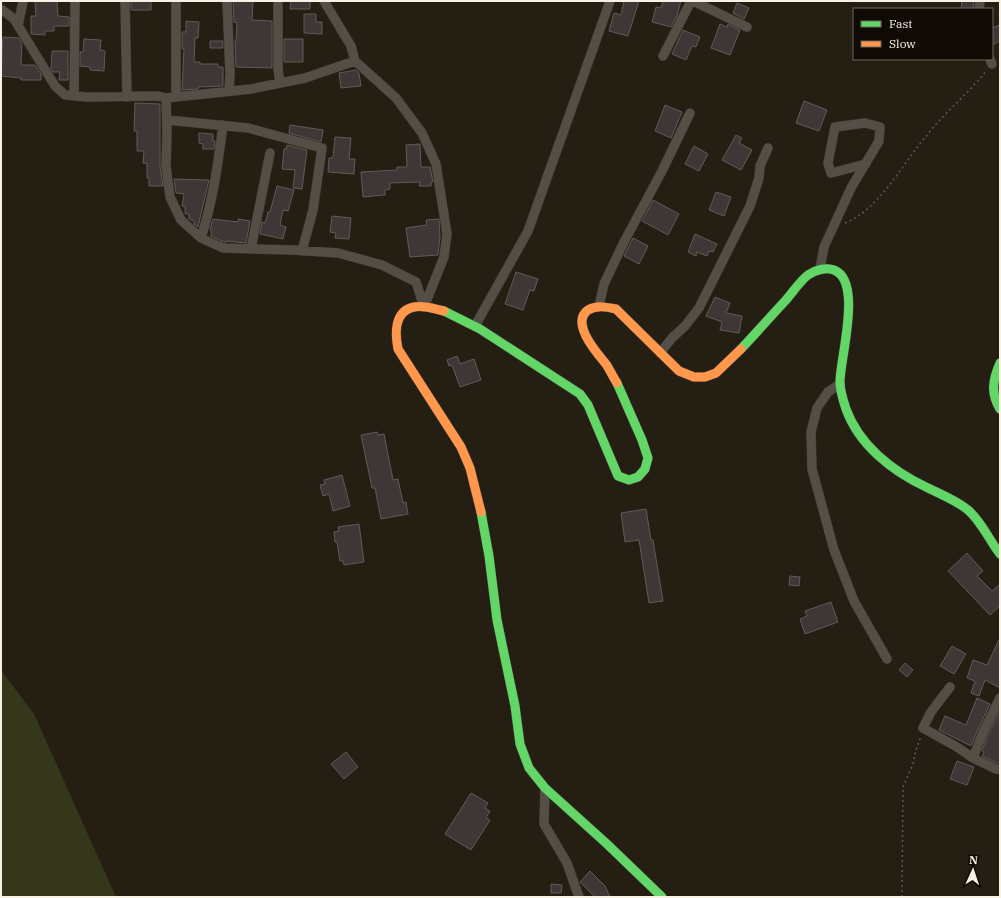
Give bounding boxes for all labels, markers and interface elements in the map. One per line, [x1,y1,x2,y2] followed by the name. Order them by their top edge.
[853,8,993,60] legend
[889,16,913,31] text: Fast
[889,36,916,51] text: Slow
[953,850,993,890] north arrow
[969,853,979,867] text: N

